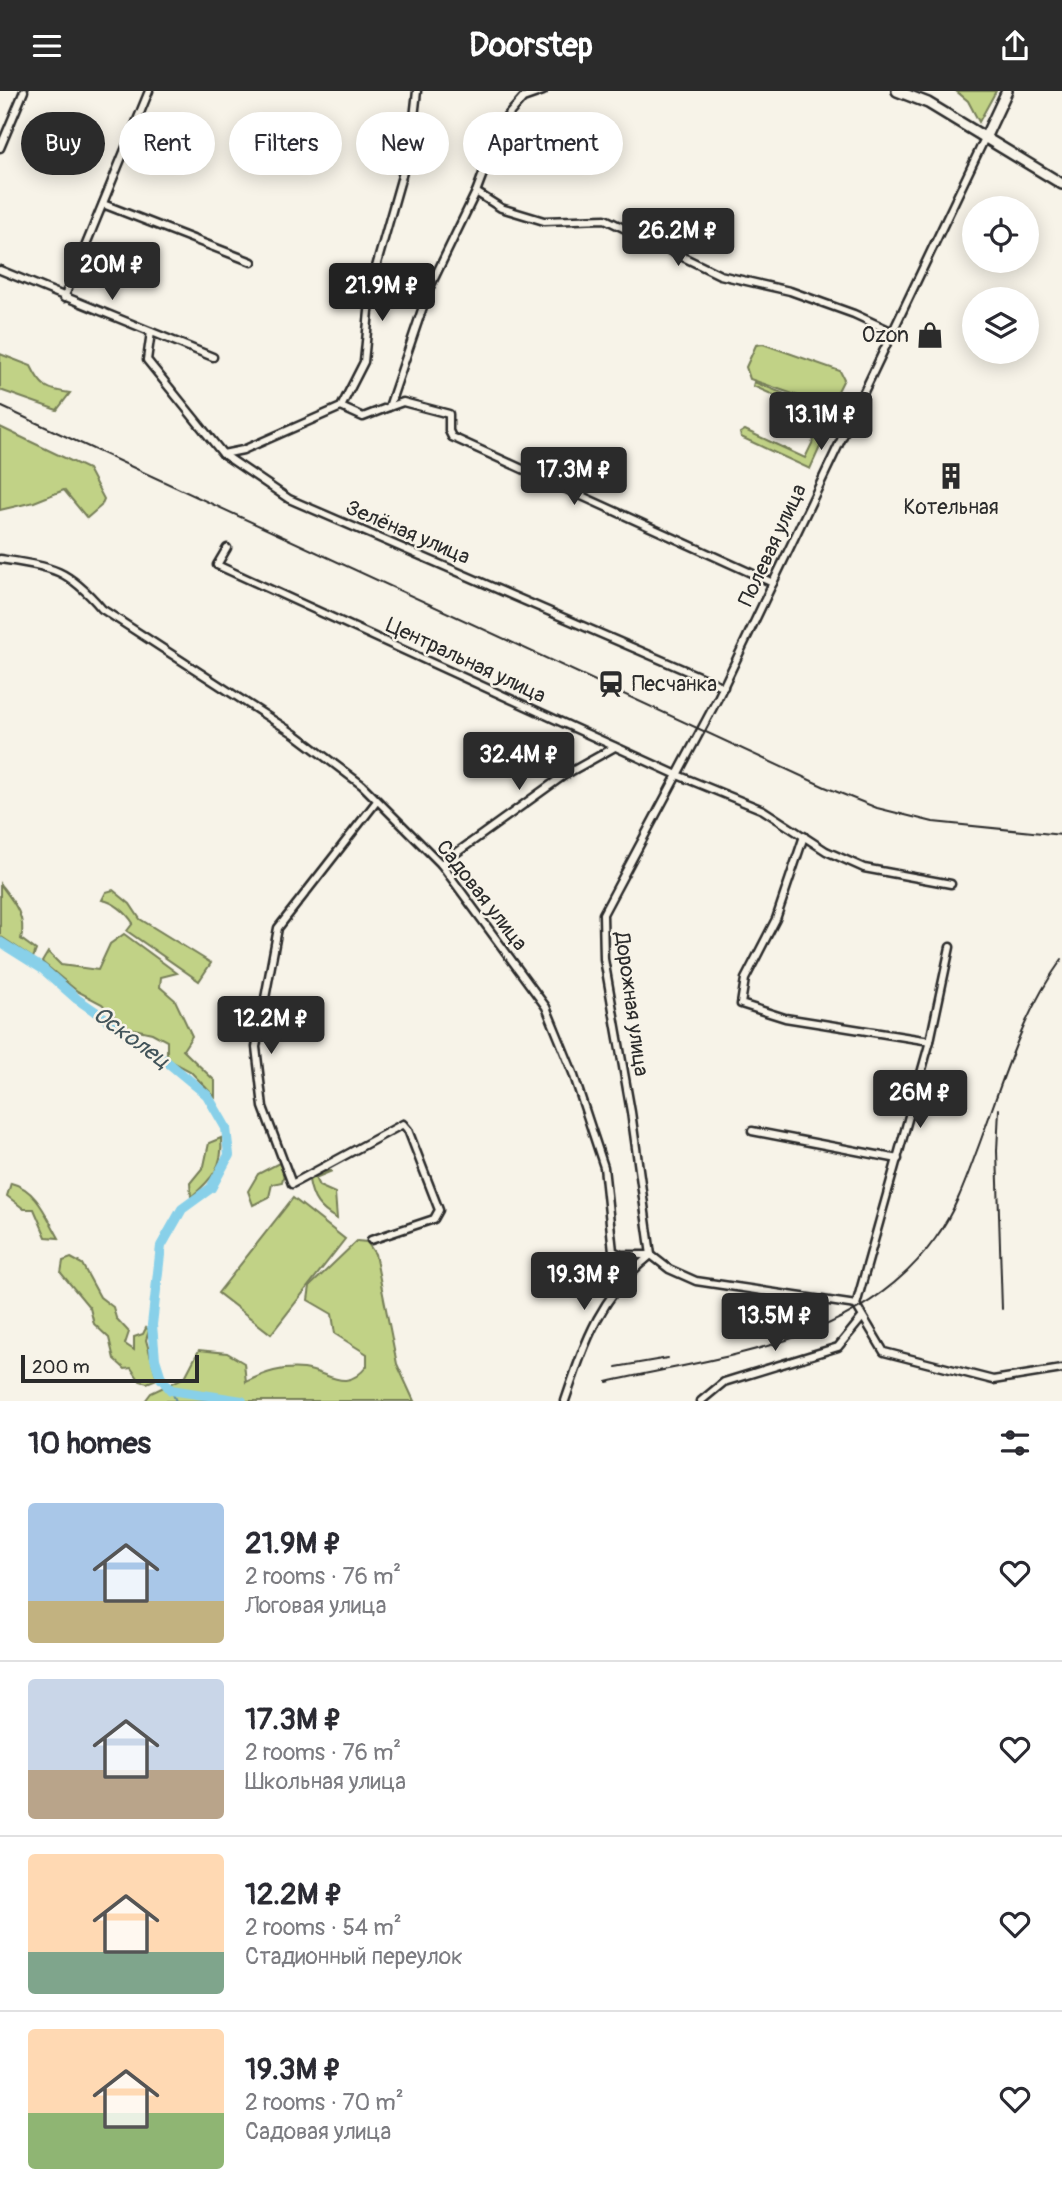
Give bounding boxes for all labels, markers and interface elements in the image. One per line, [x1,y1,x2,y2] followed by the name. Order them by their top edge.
[469,26,593,66] text: Doorstep
[28,27,66,65] icon: menu
[996,27,1034,65] icon: share
[21,112,105,175] chip: Buy
[119,112,215,175] chip: Rent
[229,112,342,175] chip: Filters
[356,112,449,175] chip: New
[463,112,623,175] chip: Apartment
[962,196,1039,364] map controls
[962,196,1039,273] button: locate
[613,209,743,268] pin: 26.2M ₽
[638,216,718,245] text: 26.2M ₽
[63,243,161,302] pin: 20M ₽
[80,250,144,279] text: 20M ₽
[317,264,447,323] pin: 21.9M ₽
[345,271,419,300] text: 21.9M ₽
[962,287,1039,364] button: layers
[915,320,945,350] shop icon: Ozon
[862,322,909,349] place label: Ozon
[756,393,886,452] pin: 13.1M ₽
[785,400,857,429] text: 13.1M ₽
[509,447,639,507] pin: 17.3M ₽
[537,455,611,484] text: 17.3M ₽
[936,461,966,491] building icon: Котельная
[732,480,813,611] street label: Полевая улица
[342,494,474,571] street label: Зелёная улица
[903,494,999,521] place label: Котельная
[381,612,550,709] street label: Центральная улица
[596,669,626,699] station icon: Песчанка
[632,671,717,698] place label: Песчанка
[454,733,584,792] pin: 32.4M ₽
[479,740,559,769] text: 32.4M ₽
[430,834,533,956] street label: Садовая улица
[608,929,655,1078] street label: Дорожная улица
[206,997,336,1056] pin: 12.2M ₽
[87,1000,176,1075] water label: Осколец
[233,1004,309,1033] text: 12.2M ₽
[871,1070,969,1130] pin: 26M ₽
[889,1078,951,1107] text: 26M ₽
[519,1253,649,1312] pin: 19.3M ₽
[547,1260,621,1289] text: 19.3M ₽
[710,1293,840,1353] pin: 13.5M ₽
[738,1301,812,1330] text: 13.5M ₽
[21,1352,200,1384] scale bar
[32,1355,90,1379] text: 200 m
[996,1424,1034,1462] icon: filters
[28,1425,151,1462] text: 10 homes
[245,1525,342,1562] text: 21.9M ₽
[84,1531,168,1615] icon: home
[996,1554,1034,1592] icon: heart
[245,1562,401,1591] text: 2 rooms · 76 m²
[245,1591,386,1620] text: Логовая улица
[245,1701,342,1738] text: 17.3M ₽
[84,1707,168,1791] icon: home
[996,1730,1034,1768] icon: heart
[245,1738,401,1767] text: 2 rooms · 76 m²
[245,1767,406,1796] text: Школьная улица
[245,1876,343,1913] text: 12.2M ₽
[84,1882,168,1966] icon: home
[996,1905,1034,1943] icon: heart
[245,1913,402,1942] text: 2 rooms · 54 m²
[245,1942,463,1971] text: Стадионный переулок
[245,2051,342,2088] text: 19.3M ₽
[84,2057,168,2141] icon: home
[996,2080,1034,2118] icon: heart
[245,2088,404,2117] text: 2 rooms · 70 m²
[245,2117,391,2146] text: Садовая улица

